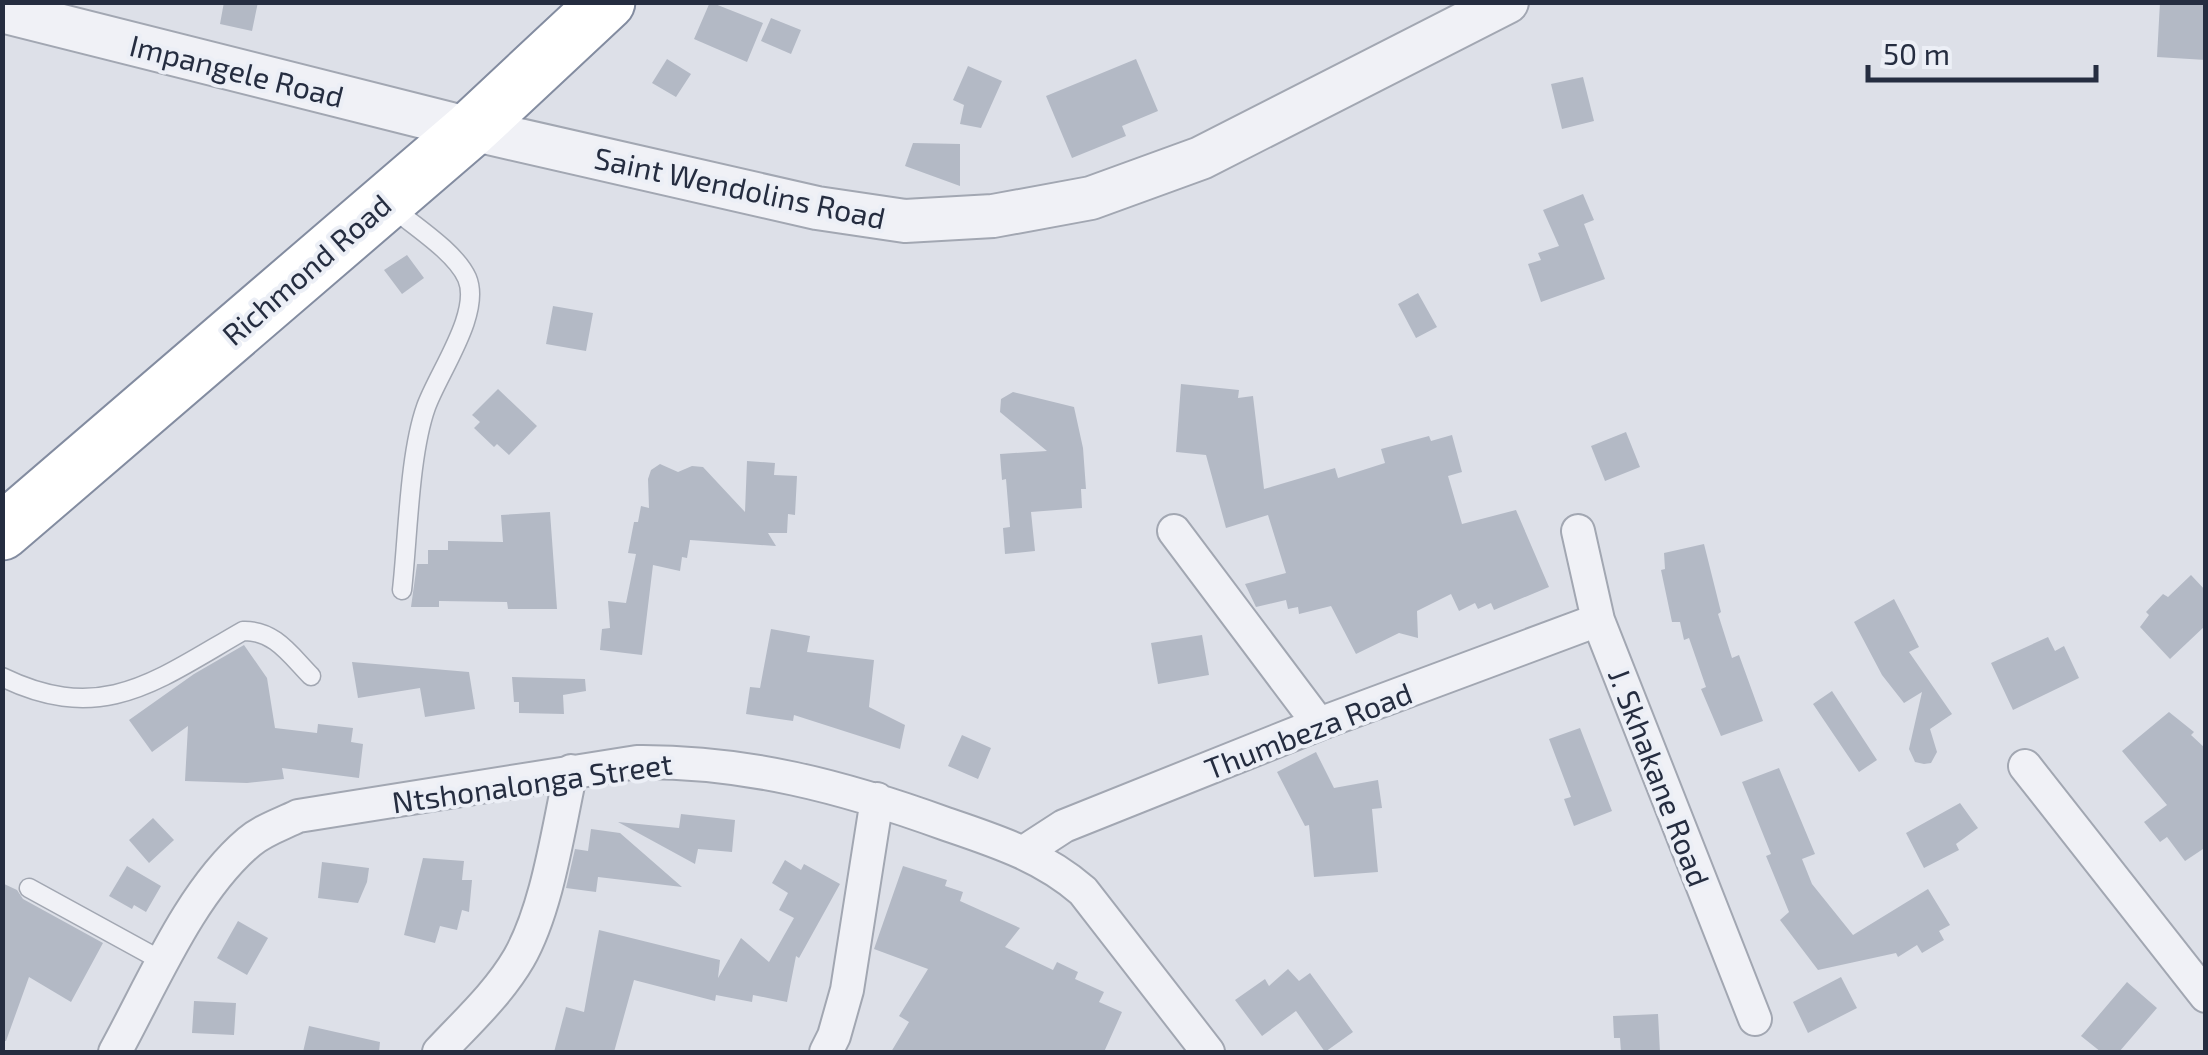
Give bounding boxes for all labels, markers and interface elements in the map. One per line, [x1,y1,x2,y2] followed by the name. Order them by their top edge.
[1868,20,2096,82] scale bar
[126,26,348,114] street label: Impangele Road
[1883,35,1950,71] text: 50 m
[591,139,889,235] street label: Saint Wendolins Road
[214,186,398,352] street label: Richmond Road
[1602,663,1718,891] street label: J. Skhakane Road
[1199,674,1417,786] street label: Thumbeza Road
[390,745,674,819] street label: Ntshonalonga Street

